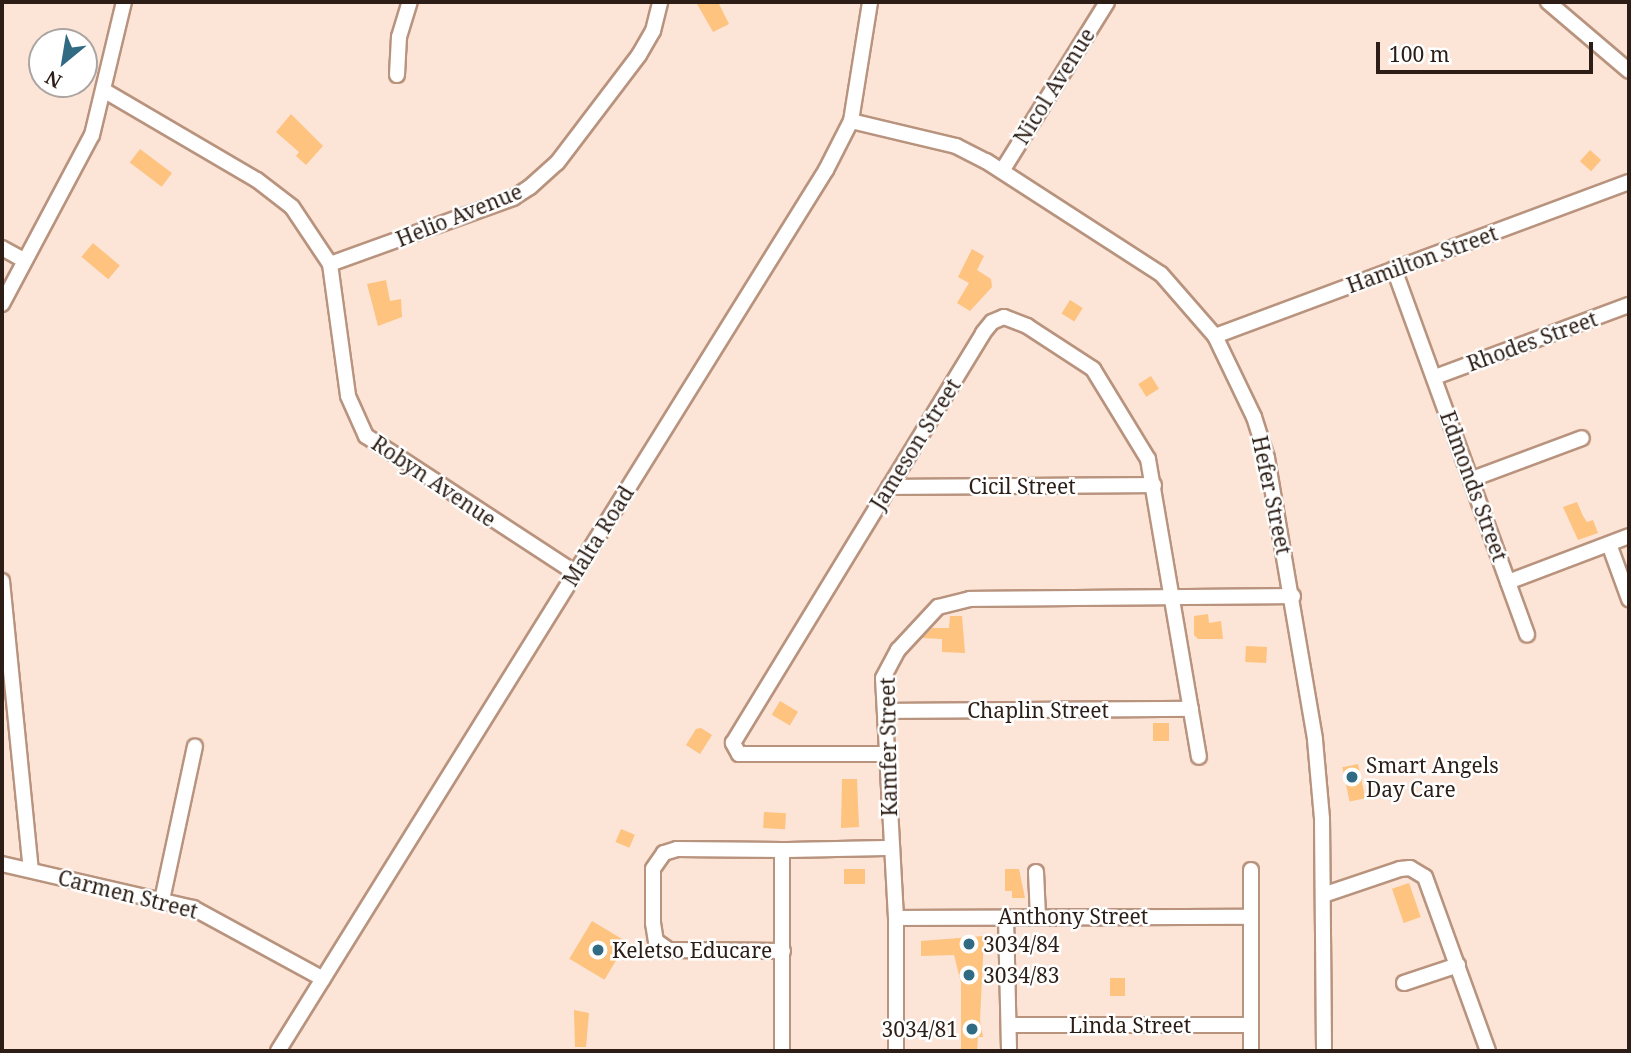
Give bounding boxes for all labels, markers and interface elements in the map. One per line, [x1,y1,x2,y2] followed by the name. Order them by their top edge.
[1008,23,1100,149] street label: Nicol Avenue
[28,28,98,98] north arrow
[1379,28,1596,72] scale bar
[1389,40,1450,68] text: 100 m
[41,64,66,94] text: N
[392,178,526,252] street label: Helio Avenue
[1343,220,1501,298] street label: Hamilton Street
[1463,306,1601,376] street label: Rhodes Street
[865,374,965,514] street label: Jameson Street
[1435,408,1513,564] street label: Edmonds Street
[367,430,501,532] street label: Robyn Avenue
[1247,433,1297,557] street label: Hefer Street
[968,473,1076,499] street label: Cicil Street
[557,481,639,591] street label: Malta Road
[874,677,902,817] street label: Kamfer Street
[967,697,1109,723] street label: Chaplin Street
[1366,752,1499,802] place label: Smart Angels Day Care
[1344,769,1360,785] marker: Smart Angels Day Care
[55,864,201,924] street label: Carmen Street
[998,903,1148,929] street label: Anthony Street
[983,931,1059,957] place label: 3034/84
[961,936,977,952] marker: 3034/84
[612,937,772,963] place label: Keletso Educare
[590,942,606,958] marker: Keletso Educare
[983,962,1059,988] place label: 3034/83
[961,967,977,983] marker: 3034/83
[1069,1012,1191,1038] street label: Linda Street
[882,1016,958,1042] place label: 3034/81
[964,1021,980,1037] marker: 3034/81

